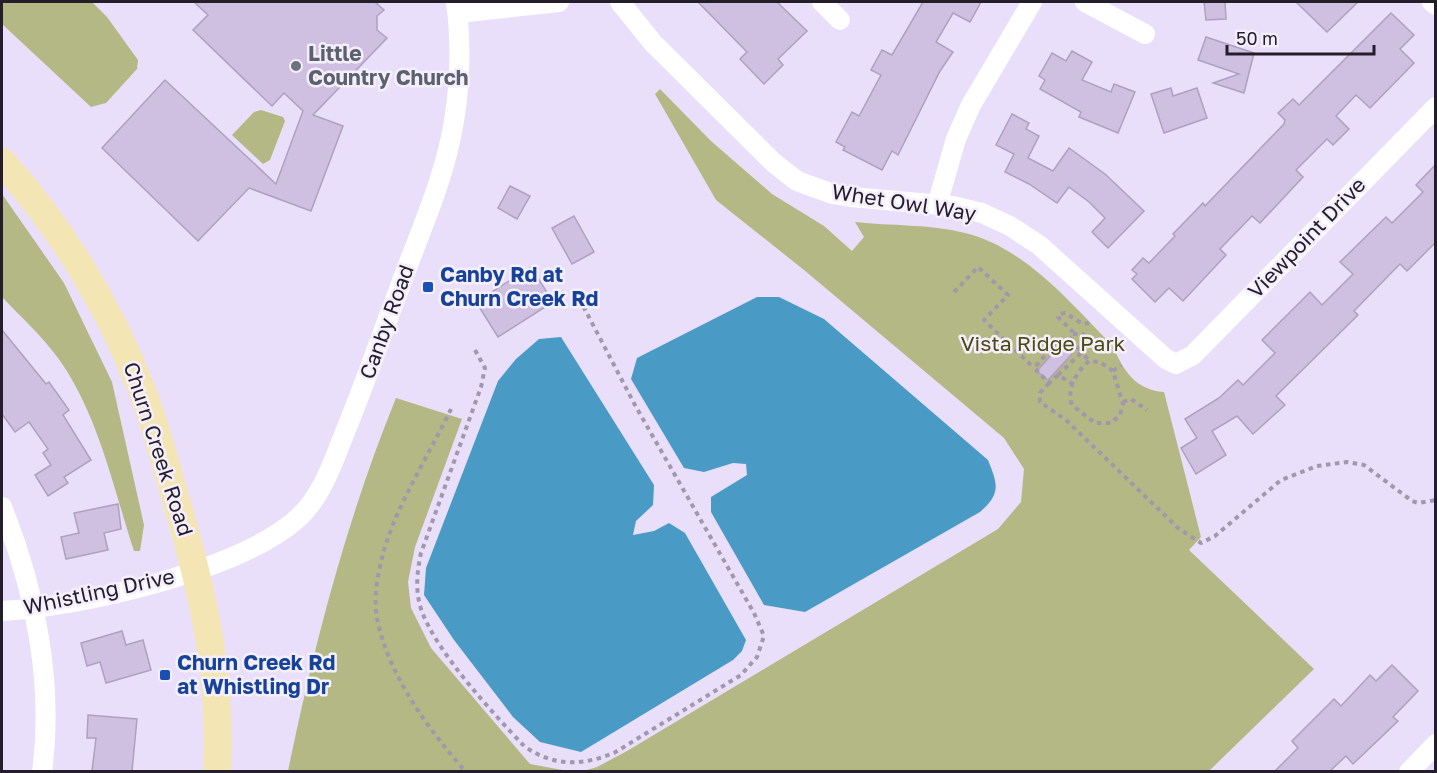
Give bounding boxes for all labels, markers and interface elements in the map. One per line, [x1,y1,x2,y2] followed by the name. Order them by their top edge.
[1227,18,1374,56] scale bar
[1236,27,1278,49] text: 50 m
[308,40,468,90] place label: Little Country Church
[289,59,303,73] marker: Little Country Church
[1242,171,1371,303] street label: Viewpoint Drive
[830,178,979,226] street label: Whet Owl Way
[353,261,419,382] street label: Canby Road
[440,261,598,311] place label: Canby Rd at Churn Creek Rd
[421,280,435,294] marker: Canby Rd at Churn Creek Rd
[961,330,1126,356] park label: Vista Ridge Park
[119,358,199,539] street label: Churn Creek Road
[21,562,177,620] street label: Whistling Drive
[177,649,335,699] place label: Churn Creek Rd at Whistling Dr
[158,668,172,682] marker: Churn Creek Rd at Whistling Dr

